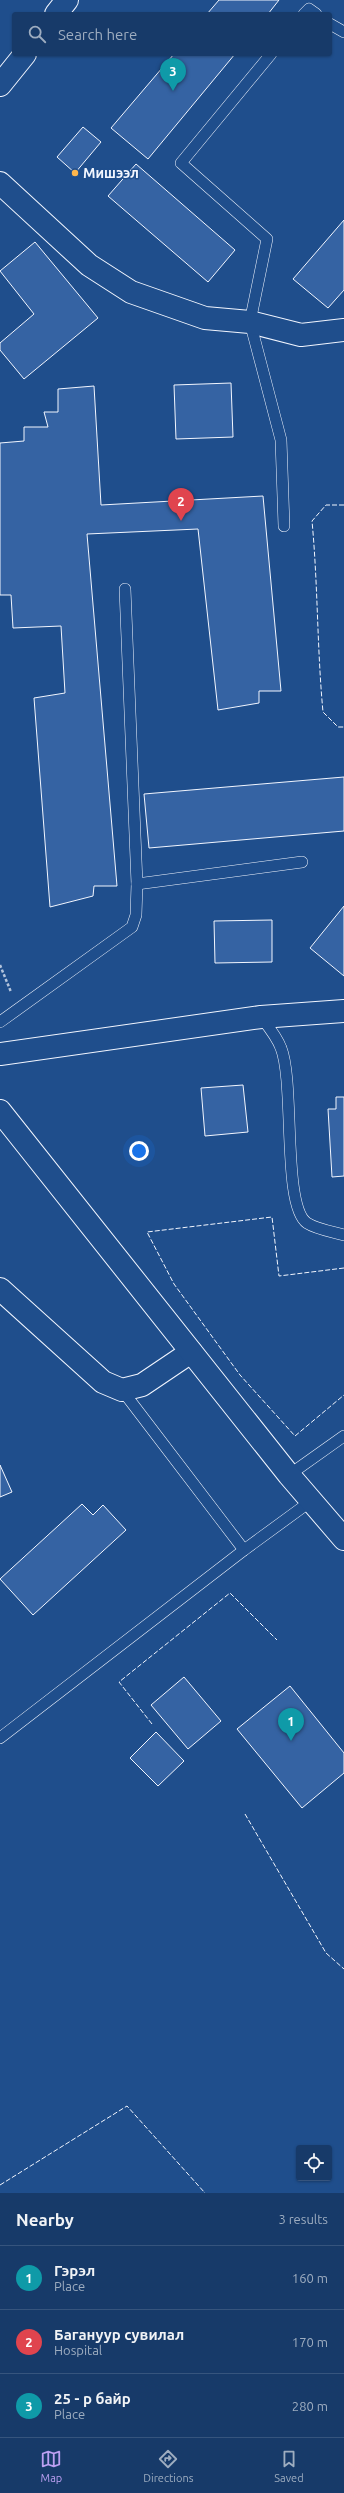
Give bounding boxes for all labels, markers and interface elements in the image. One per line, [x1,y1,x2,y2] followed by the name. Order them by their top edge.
[12,12,332,56] search box
[26,23,48,45] icon: search
[58,26,137,43] text: Search here
[160,58,186,91] pin: 3
[83,165,139,181] place label: Мишээл
[70,168,80,178] marker: Мишээл
[168,488,194,521] pin: 2
[129,1141,149,1161] your location
[278,1708,304,1741] pin: 1
[296,2145,332,2181] map controls
[296,2145,332,2181] button: locate
[16,2210,74,2229] text: Nearby
[278,2212,328,2226] text: 3 results
[54,2262,95,2279] text: Гэрэл
[25,2271,33,2285] text: 1
[292,2271,328,2285] text: 160 m
[54,2279,85,2293] text: Place
[54,2326,184,2343] text: Багануур сувилал
[25,2335,33,2349] text: 2
[292,2335,328,2349] text: 170 m
[54,2343,102,2357] text: Hospital
[54,2390,131,2407] text: 25 - р байр
[25,2399,33,2413] text: 3
[292,2399,328,2413] text: 280 m
[54,2407,85,2421] text: Place
[40,2448,62,2484] tab: Map
[143,2448,194,2484] tab: Directions
[274,2448,304,2484] tab: Saved

